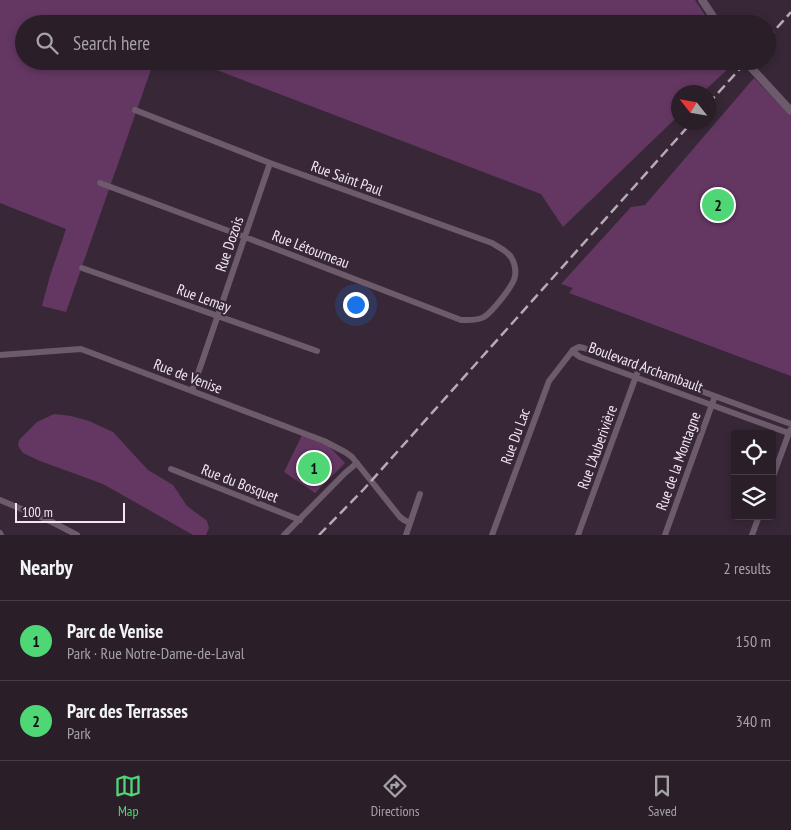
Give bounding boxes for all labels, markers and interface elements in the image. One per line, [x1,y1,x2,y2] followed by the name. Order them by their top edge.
[15,15,776,70] search box
[33,29,61,57] icon: search
[73,31,150,55] text: Search here
[671,85,716,130] north arrow
[309,156,386,200] street label: Rue Saint Paul
[702,186,734,224] pin: 2
[211,214,247,274] street label: Rue Dozois
[270,226,352,272] street label: Rue Létourneau
[174,279,234,317] street label: Rue Lemay
[343,292,369,318] your location
[586,338,706,396] street label: Boulevard Archambault
[151,354,225,398] street label: Rue de Venise
[573,402,621,492] street label: Rue L'Auberivière
[496,405,534,467] street label: Rue Du Lac
[651,409,705,513] street label: Rue de la Montagne
[731,430,776,520] map controls
[731,430,776,475] button: locate
[298,449,330,487] pin: 1
[199,460,281,506] street label: Rue du Bosquet
[731,475,776,520] button: layers
[15,500,125,523] scale bar
[22,503,53,521] text: 100 m
[20,554,73,581] text: Nearby
[724,558,771,578] text: 2 results
[67,619,163,643] text: Parc de Venise
[32,631,40,651] text: 1
[736,631,771,651] text: 150 m
[67,643,245,663] text: Park · Rue Notre-Dame-de-Laval
[67,699,188,723] text: Parc des Terrasses
[32,711,40,731] text: 2
[736,711,771,731] text: 340 m
[67,723,91,743] text: Park
[114,772,142,820] tab: Map
[371,772,419,820] tab: Directions
[648,772,677,820] tab: Saved

